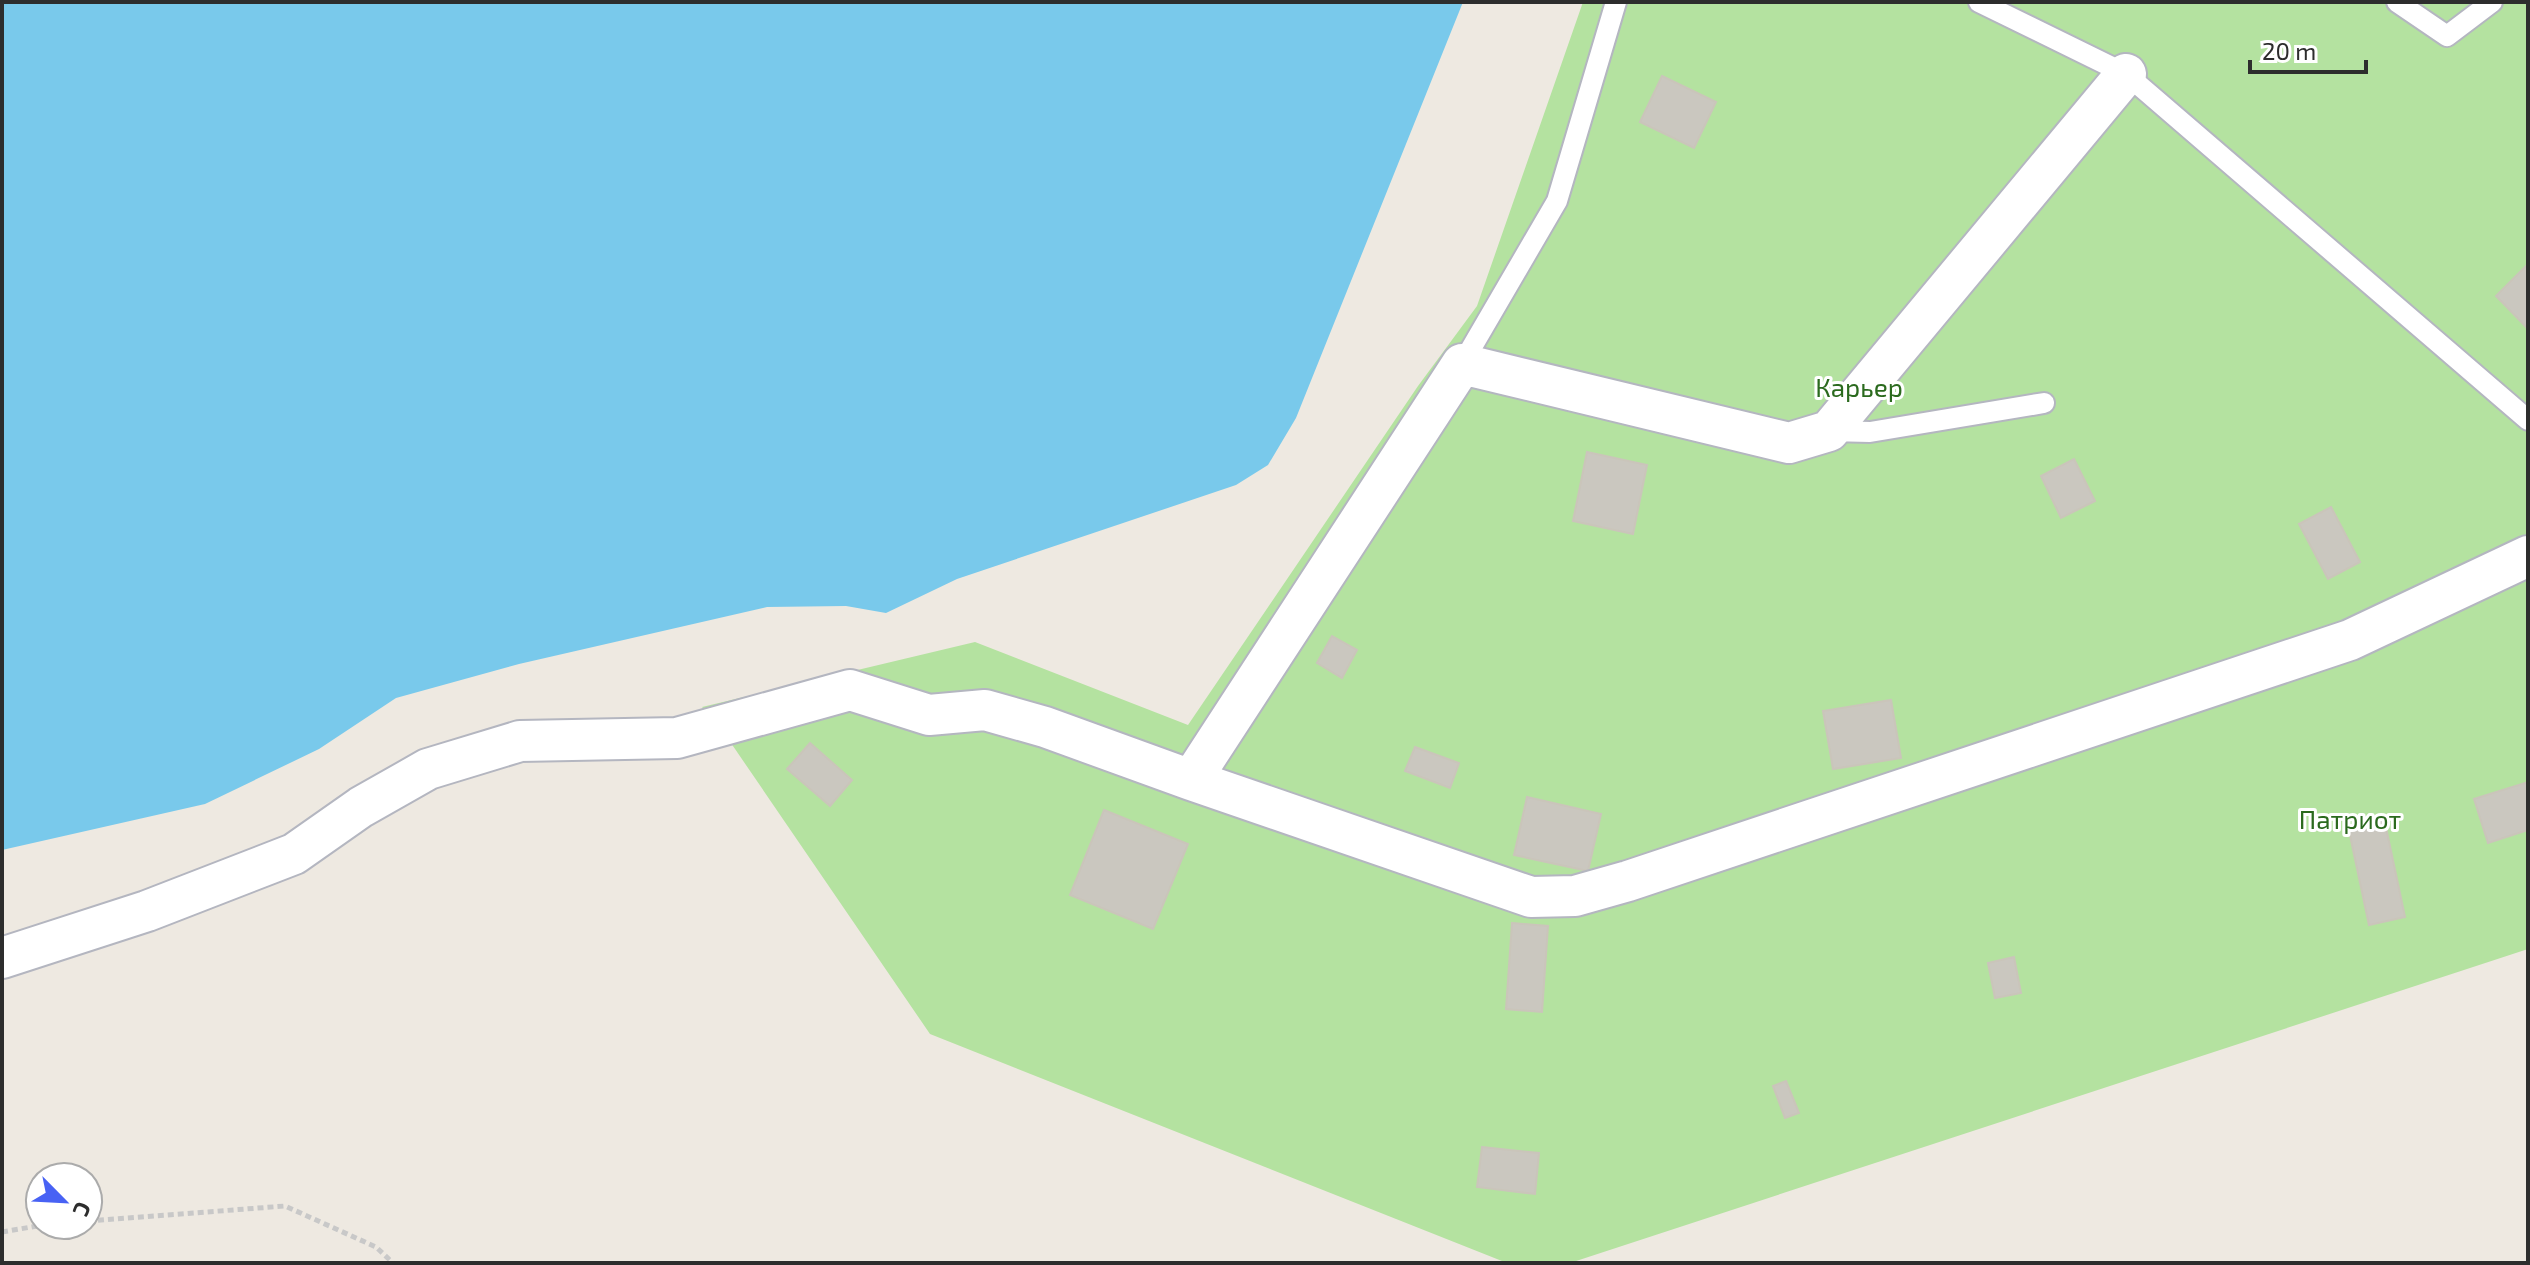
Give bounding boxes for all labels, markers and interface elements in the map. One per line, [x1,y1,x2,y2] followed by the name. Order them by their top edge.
[2250,24,2366,74] scale bar
[2262,36,2316,65] text: 20 m
[1815,371,1903,402] park label: Карьер
[2299,803,2401,834] park label: Патриот
[24,1161,104,1241] north arrow
[69,1198,98,1221] text: С

